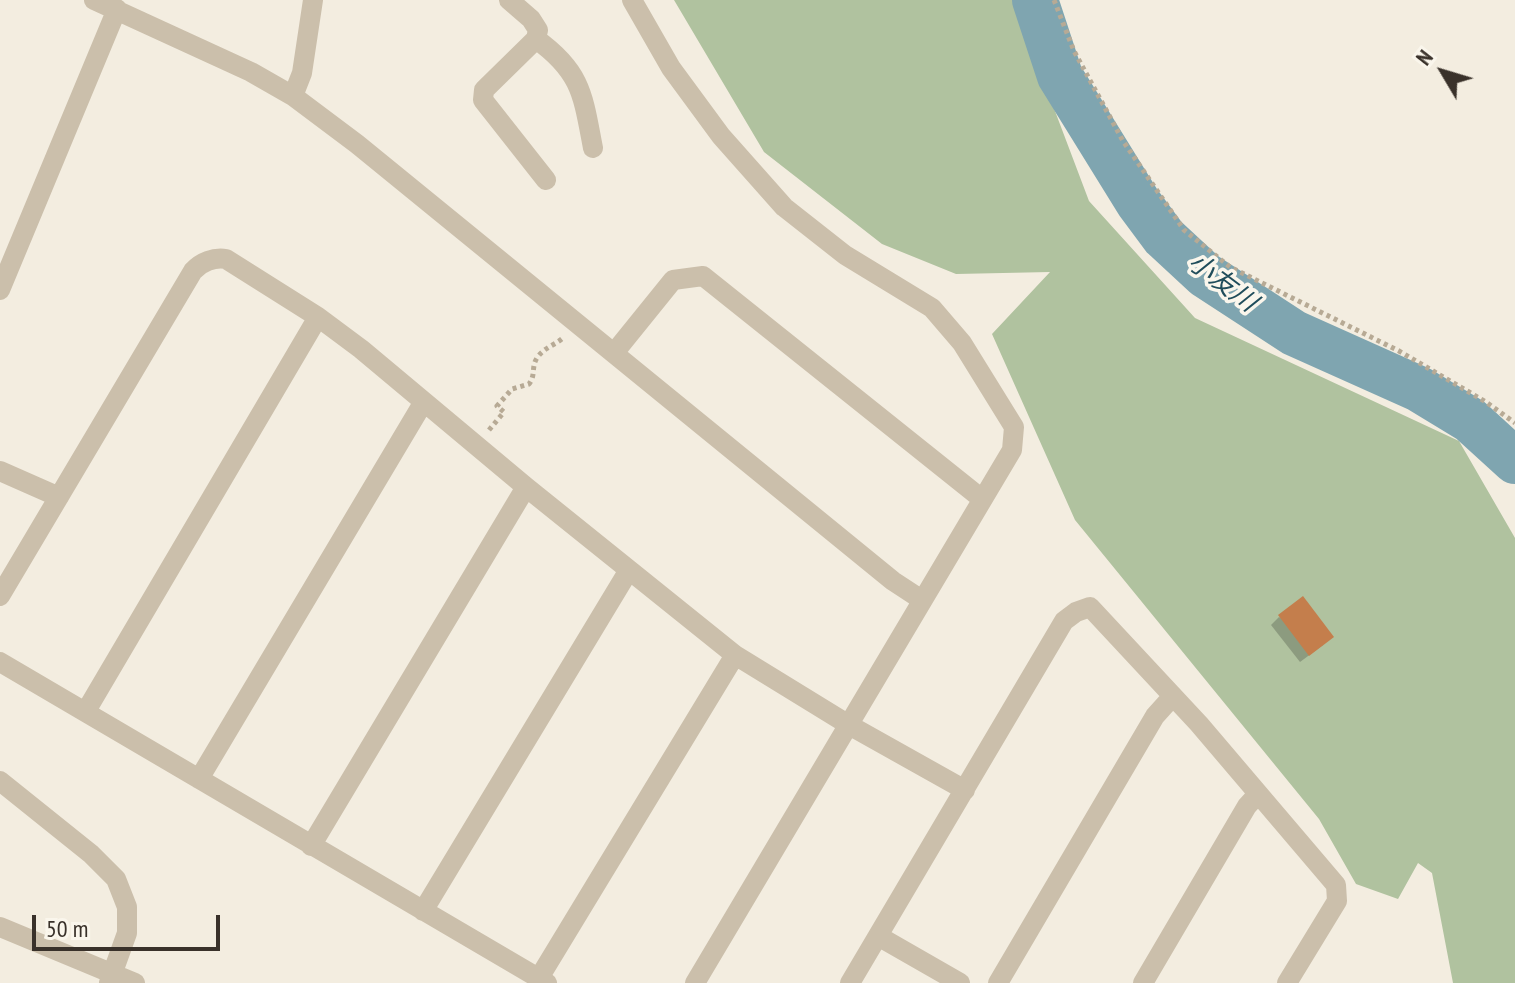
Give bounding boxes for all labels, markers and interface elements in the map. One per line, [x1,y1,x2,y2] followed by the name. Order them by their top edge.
[1403,32,1483,112] north arrow
[1409,44,1439,71] text: N
[1181,247,1263,319] water label: 小友川
[36,899,224,949] scale bar
[46,913,88,944] text: 50 m

